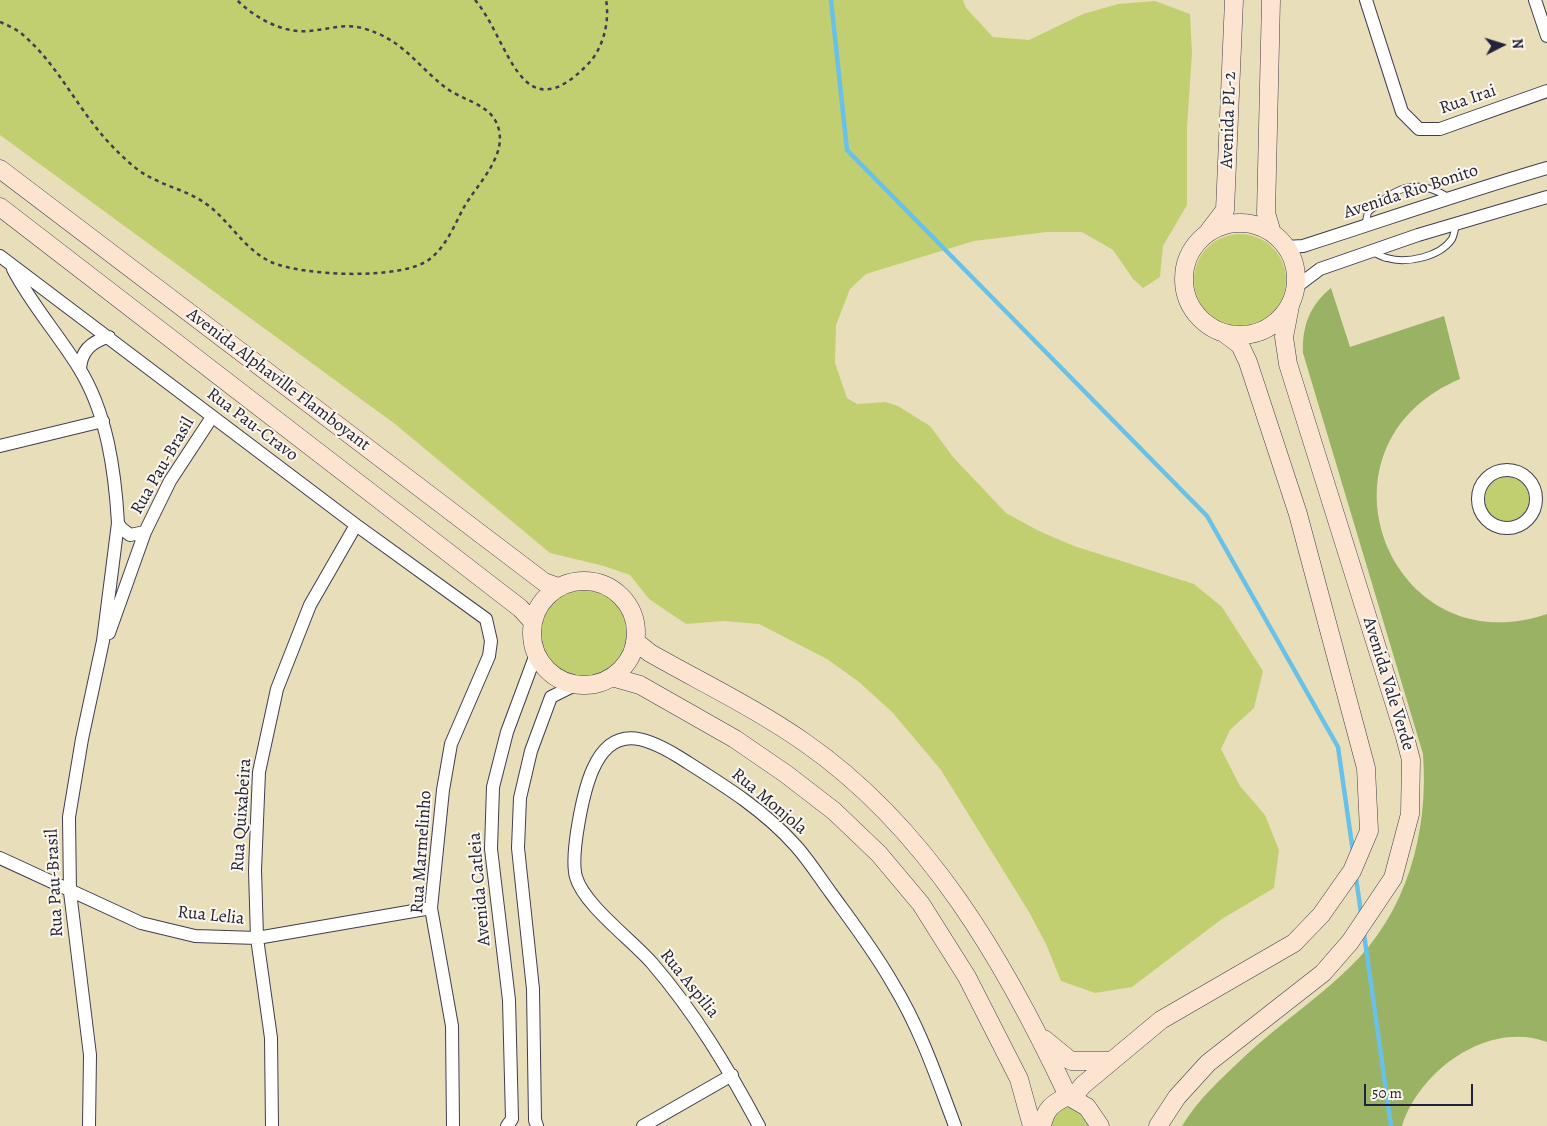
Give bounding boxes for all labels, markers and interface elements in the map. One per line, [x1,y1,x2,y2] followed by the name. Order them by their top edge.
[1477,20,1527,70] north arrow
[1508,38,1527,50] text: N
[1217,71,1241,169] street label: Avenida PL-2
[1437,80,1499,120] street label: Rua Irai
[1341,160,1481,224] street label: Avenida Rio Bonito
[182,304,374,456] street label: Avenida Alphaville Flamboyant
[202,384,302,466] street label: Rua Pau-Cravo
[127,414,199,518] street label: Rua Pau-Brasil
[1357,615,1419,753] street label: Avenida Vale Verde
[227,758,257,872] street label: Rua Quixabeira
[727,764,811,840] street label: Rua Monjola
[407,790,437,914] street label: Rua Marmelinho
[41,828,69,938] street label: Rua Pau-Brasil
[464,831,496,947] street label: Avenida Catleia
[176,902,246,930] street label: Rua Lelia
[655,945,723,1023] street label: Rua Aspilia
[1367,1074,1476,1106] scale bar
[1372,1083,1402,1103] text: 50 m

